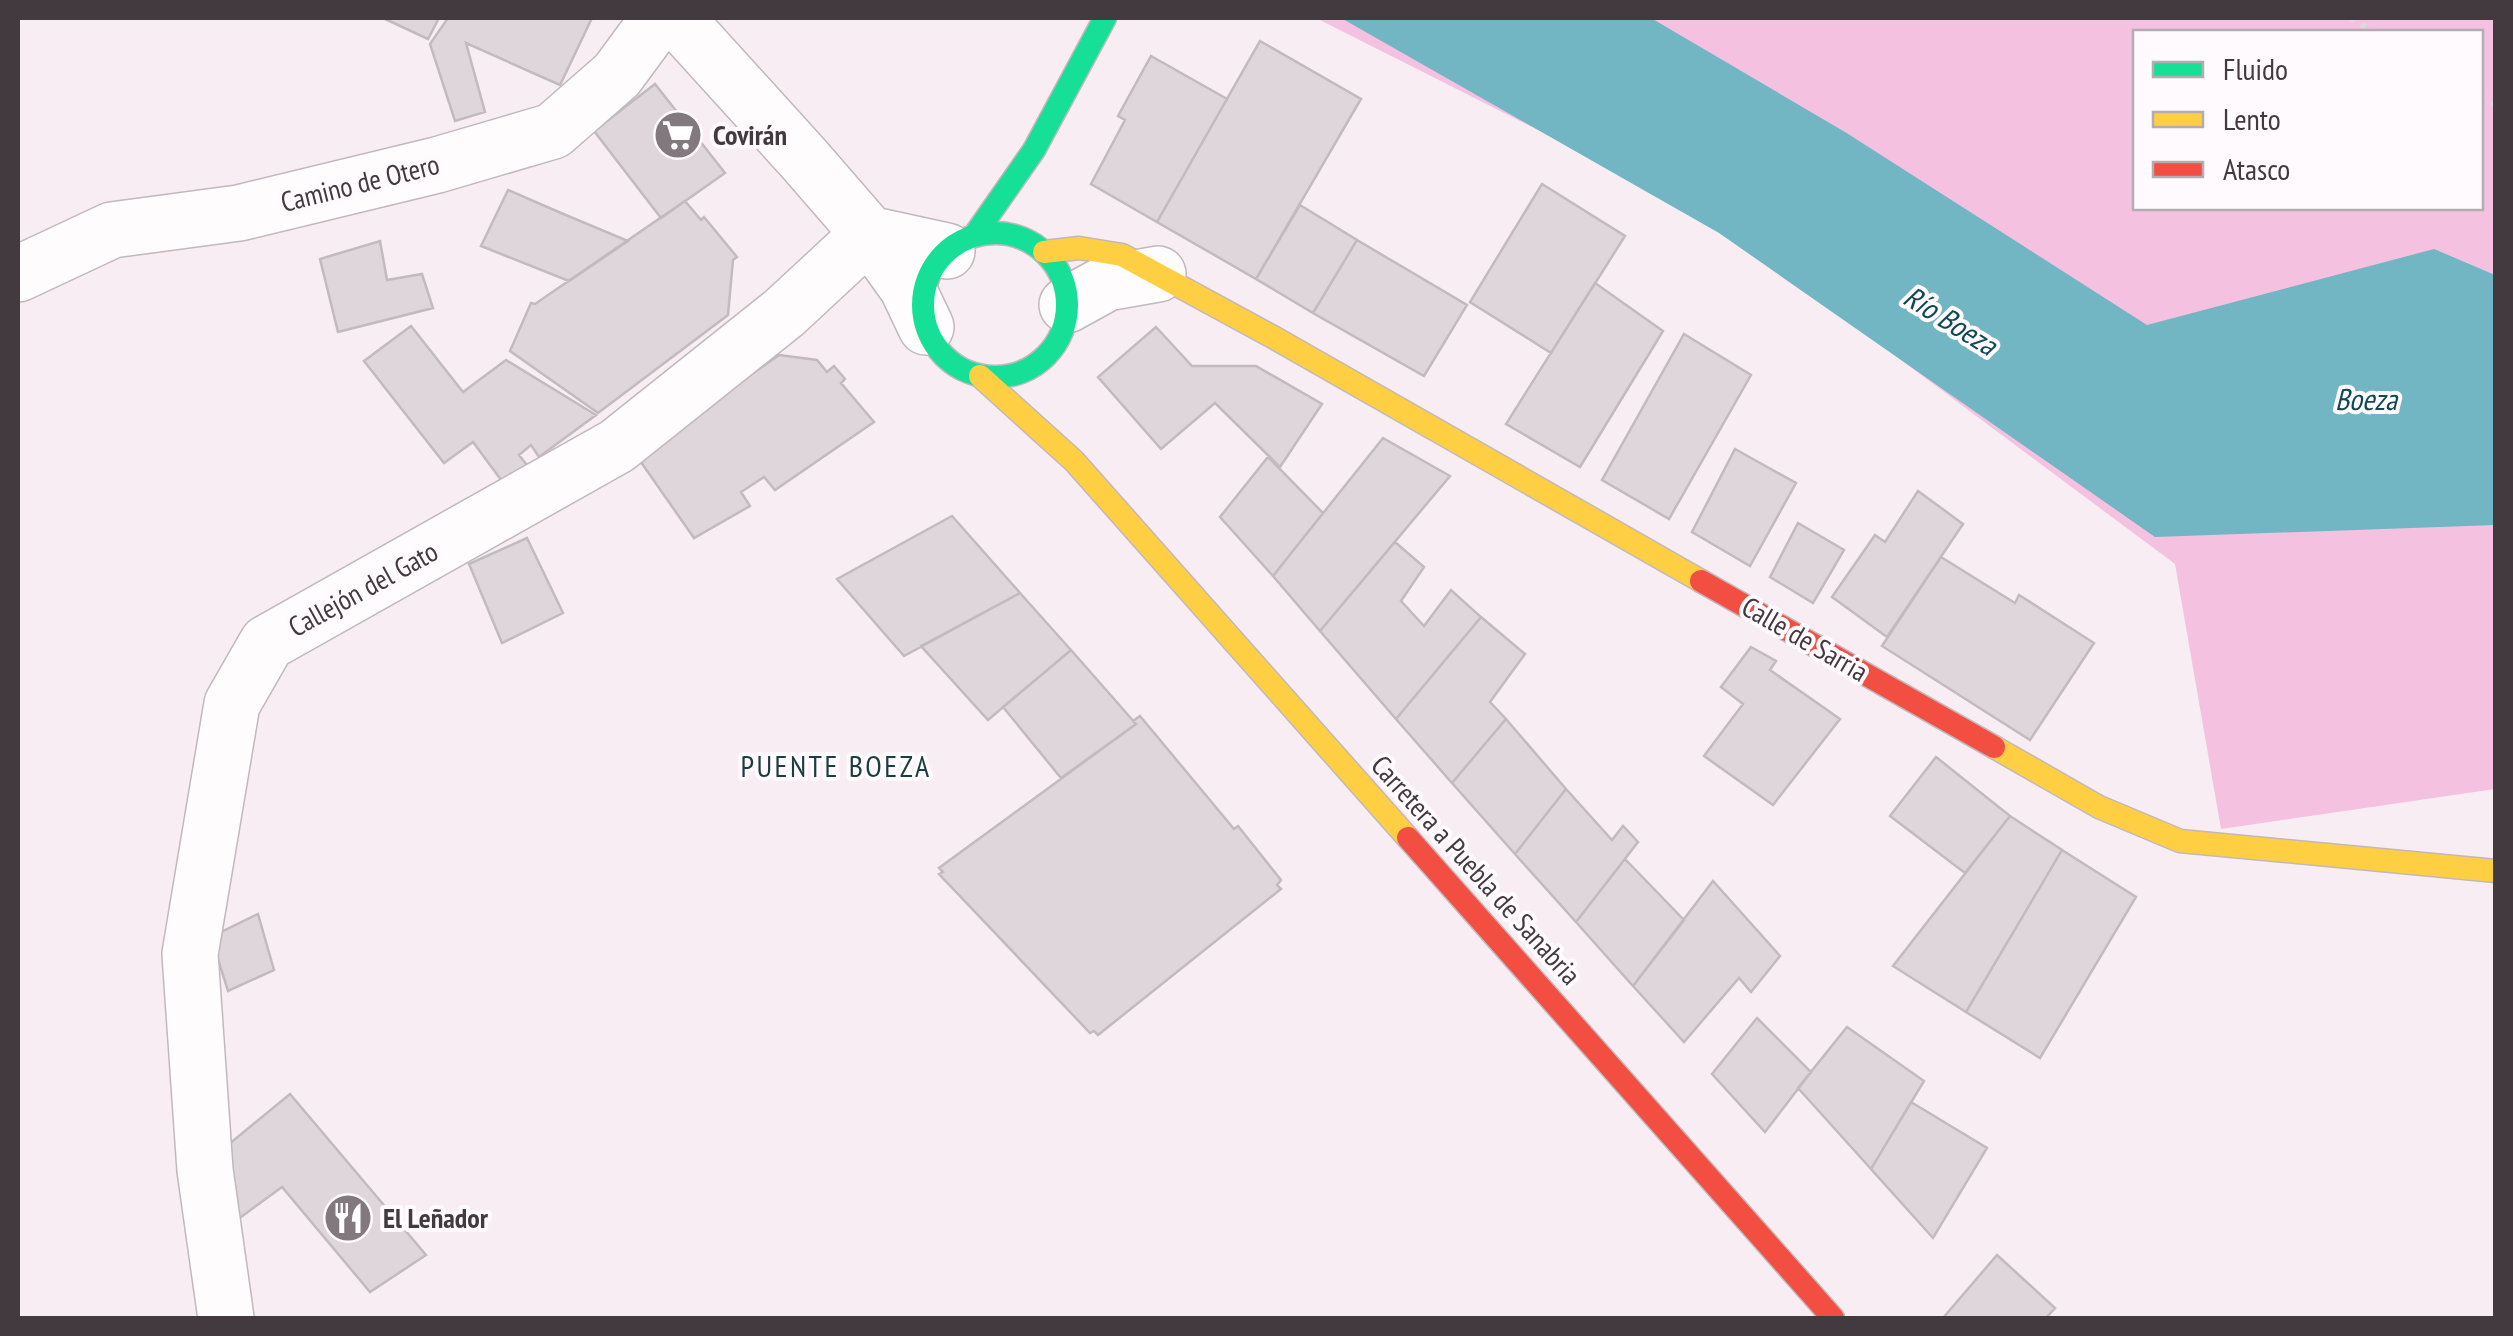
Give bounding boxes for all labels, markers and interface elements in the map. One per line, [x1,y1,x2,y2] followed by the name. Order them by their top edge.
[2133,30,2483,210] legend
[2223,49,2288,88] text: Fluido
[2223,99,2281,138] text: Lento
[652,109,704,161] supermarket icon: Covirán
[713,116,787,153] place label: Covirán
[277,145,443,220] street label: Camino de Otero
[2223,149,2290,188] text: Atasco
[1897,276,2006,364] water label: Río Boeza
[2335,379,2399,418] water label: Boeza
[281,532,444,645] street label: Callejón del Gato
[1736,588,1875,689] street label: Calle de Sarria
[740,746,932,785] district label: PUENTE BOEZA
[1363,747,1589,992] street label: Carretera a Puebla de Sanabria
[322,1192,374,1244] restaurant icon: El Leñador
[383,1199,489,1236] place label: El Leñador

